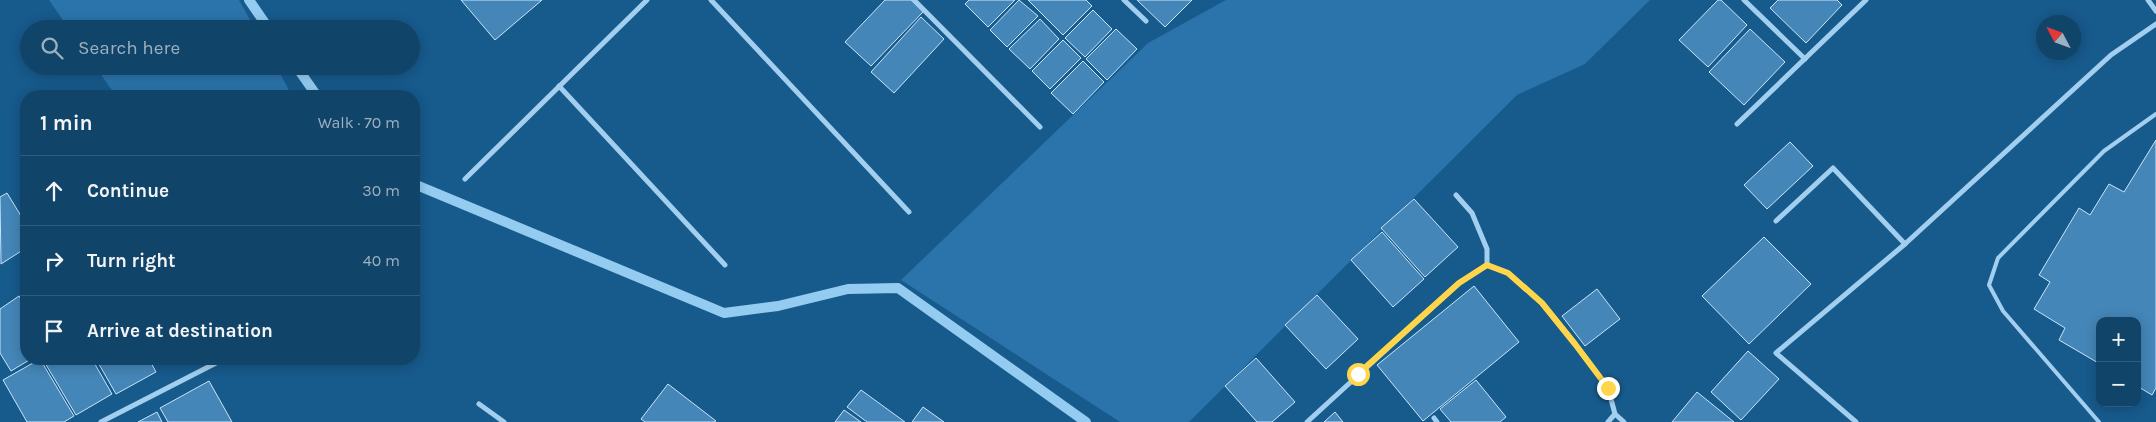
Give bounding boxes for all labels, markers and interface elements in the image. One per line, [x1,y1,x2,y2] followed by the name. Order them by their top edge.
[2036,15,2081,60] north arrow
[20,20,420,75] search box
[38,34,66,62] icon: search
[78,37,180,59] text: Search here
[40,111,93,135] text: 1 min
[318,113,400,132] text: Walk · 70 m
[40,177,68,205] icon: ahead
[87,180,169,202] text: Continue
[362,181,400,200] text: 30 m
[40,247,68,275] icon: right
[87,250,176,272] text: Turn right
[363,251,400,270] text: 40 m
[40,317,68,345] icon: arrive
[2096,317,2141,407] map controls
[2096,317,2141,362] button: +
[87,320,273,342] text: Arrive at destination
[2096,362,2141,407] button: −
[1347,363,1370,386] route start
[1597,377,1620,400] route end

